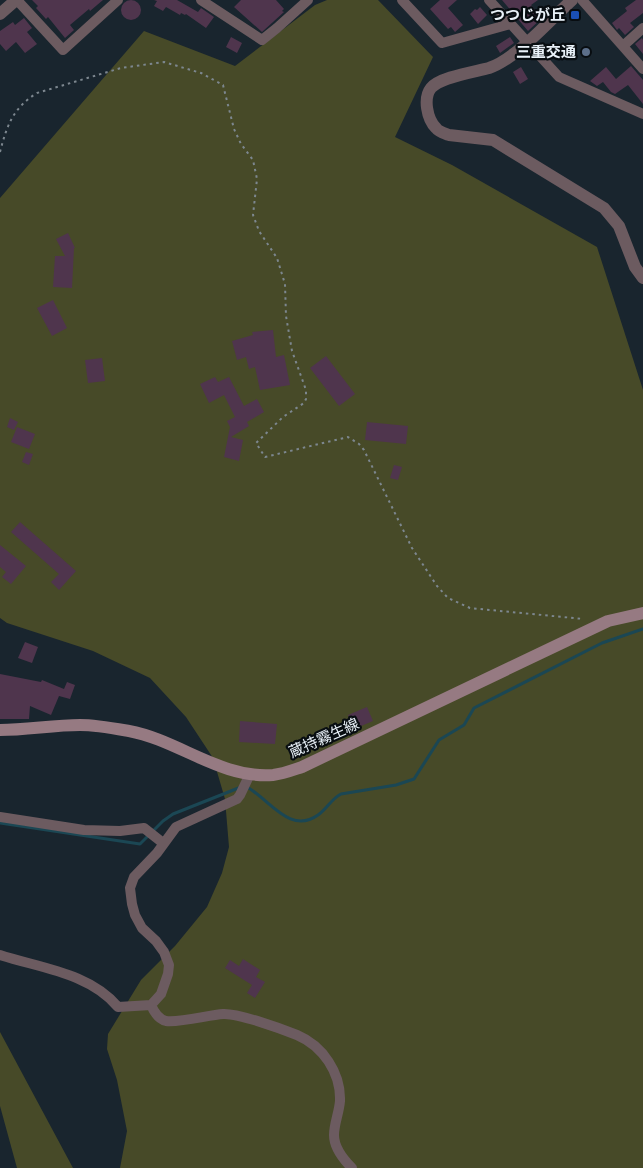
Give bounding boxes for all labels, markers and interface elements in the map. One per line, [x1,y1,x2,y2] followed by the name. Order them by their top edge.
[490,6,565,24] place label: つつじが丘
[569,9,581,21] marker: つつじが丘
[516,43,576,61] place label: 三重交通
[580,46,592,58] marker: 三重交通
[286,715,362,761] street label: 蔵持霧生線

